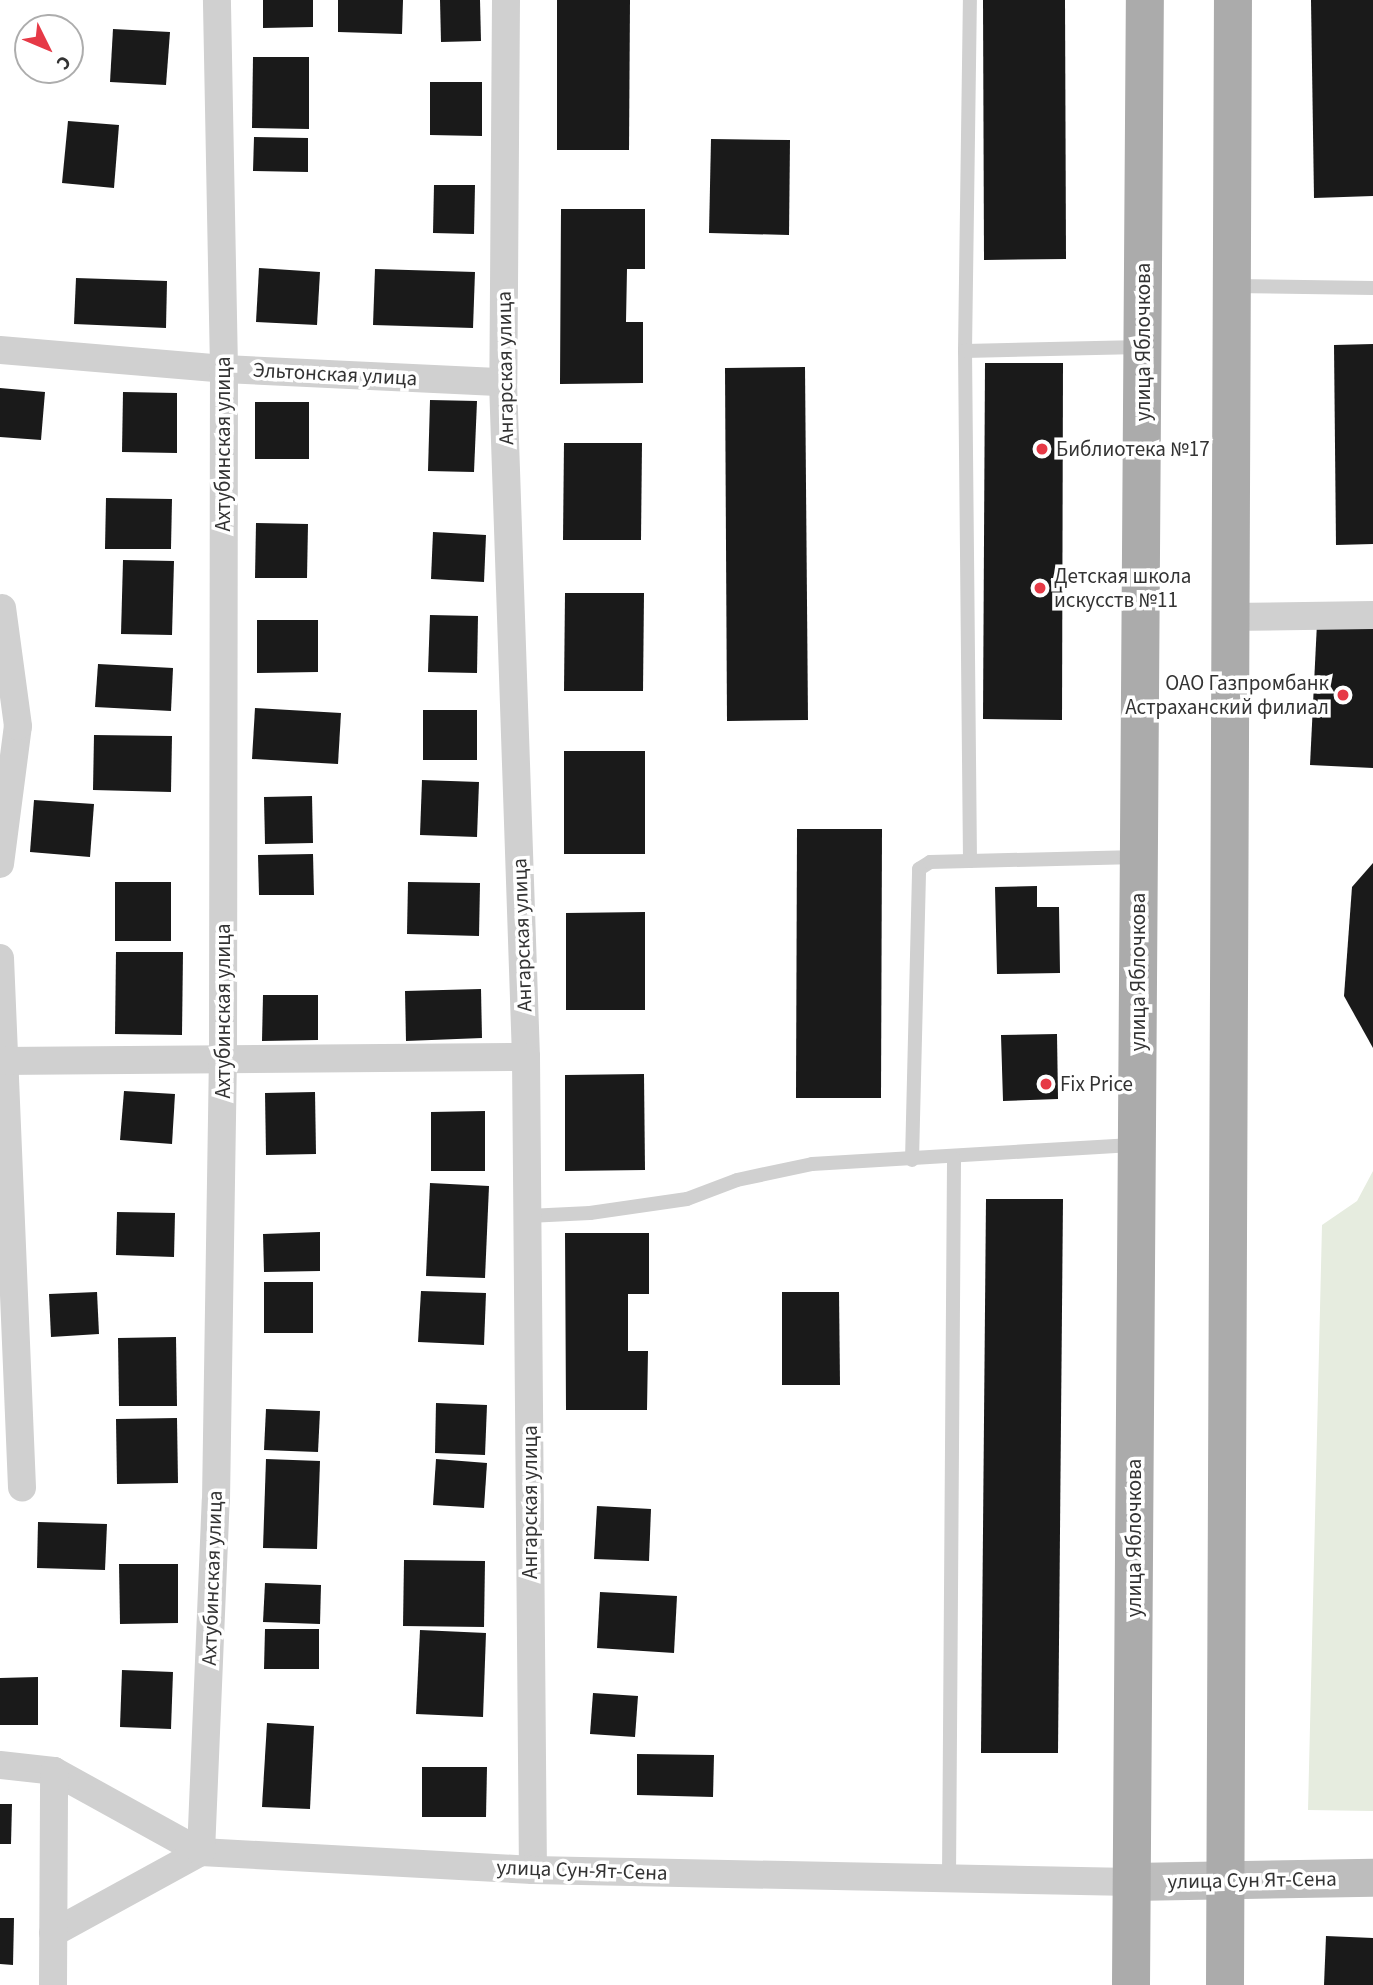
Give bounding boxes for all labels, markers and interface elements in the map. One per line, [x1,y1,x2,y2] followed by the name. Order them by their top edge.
[14,14,84,84] north arrow
[50,49,77,76] text: С
[1130,263,1156,421] street label: улица Яблочкова
[491,291,519,445] street label: Ангарская улица
[210,356,236,532] street label: Ахтубинская улица
[252,357,418,391] street label: Эльтонская улица
[1056,436,1210,462] place label: Библиотека №17
[1034,441,1050,457] marker: Библиотека №17
[1054,563,1191,613] place label: Детская школа искусств №11
[1032,580,1048,596] marker: Детская школа искусств №11
[1125,670,1329,720] place label: ОАО Газпромбанк Астраханский филиал
[1335,687,1351,703] marker: ОАО Газпромбанк Астраханский филиал
[507,858,537,1012] street label: Ангарская улица
[1125,893,1151,1051] street label: улица Яблочкова
[210,923,236,1099] street label: Ахтубинская улица
[1060,1071,1133,1097] place label: Fix Price
[1038,1076,1054,1092] marker: Fix Price
[517,1425,543,1579] street label: Ангарская улица
[1121,1459,1147,1617] street label: улица Яблочкова
[196,1490,228,1666] street label: Ахтубинская улица
[496,1854,668,1886] street label: улица Сун-Ят-Сена
[1167,1866,1337,1894] street label: улица Сун Ят-Сена

